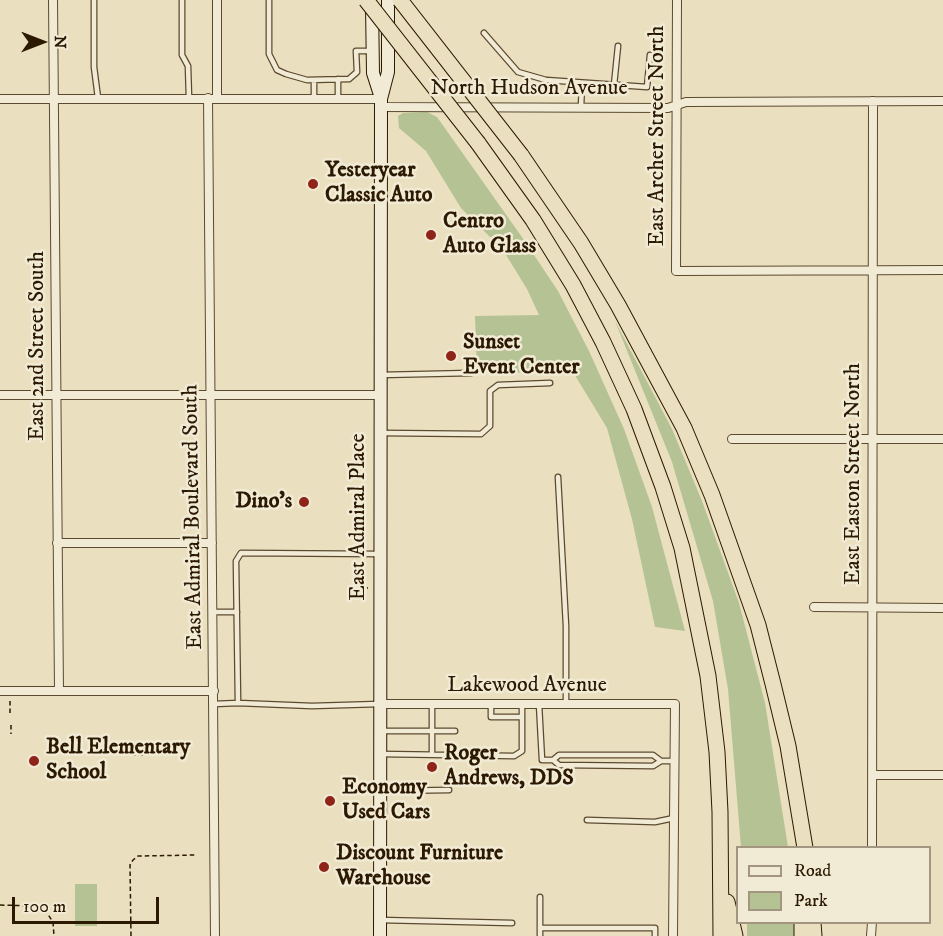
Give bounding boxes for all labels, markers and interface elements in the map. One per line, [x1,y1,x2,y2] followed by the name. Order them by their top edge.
[12,12,72,72] north arrow
[645,26,671,246] street label: East Archer Street North
[50,35,70,49] text: N
[430,76,628,102] street label: North Hudson Avenue
[325,158,433,210] place label: Yesteryear Classic Auto
[306,177,320,191] marker: Yesteryear Classic Auto
[443,209,536,260] place label: Centro Auto Glass
[424,228,438,242] marker: Centro Auto Glass
[25,251,51,441] street label: East 2nd Street South
[463,330,579,382] place label: Sunset Event Center
[444,349,458,363] marker: Sunset Event Center
[841,363,867,585] street label: East Easton Street North
[178,384,210,650] street label: East Admiral Boulevard South
[346,433,372,601] street label: East Admiral Place
[235,489,292,515] place label: Dino's
[297,495,311,509] marker: Dino's
[447,673,607,699] street label: Lakewood Avenue
[46,735,190,786] place label: Bell Elementary School
[444,741,574,792] place label: Roger Andrews, DDS
[27,754,41,768] marker: Bell Elementary School
[425,760,439,774] marker: Roger Andrews, DDS
[342,775,430,826] place label: Economy Used Cars
[323,794,337,808] marker: Economy Used Cars
[336,841,503,892] place label: Discount Furniture Warehouse
[736,846,931,924] legend
[317,860,331,874] marker: Discount Furniture Warehouse
[794,860,831,882] text: Road
[15,885,162,923] scale bar
[794,890,828,912] text: Park
[23,896,66,918] text: 100 m

